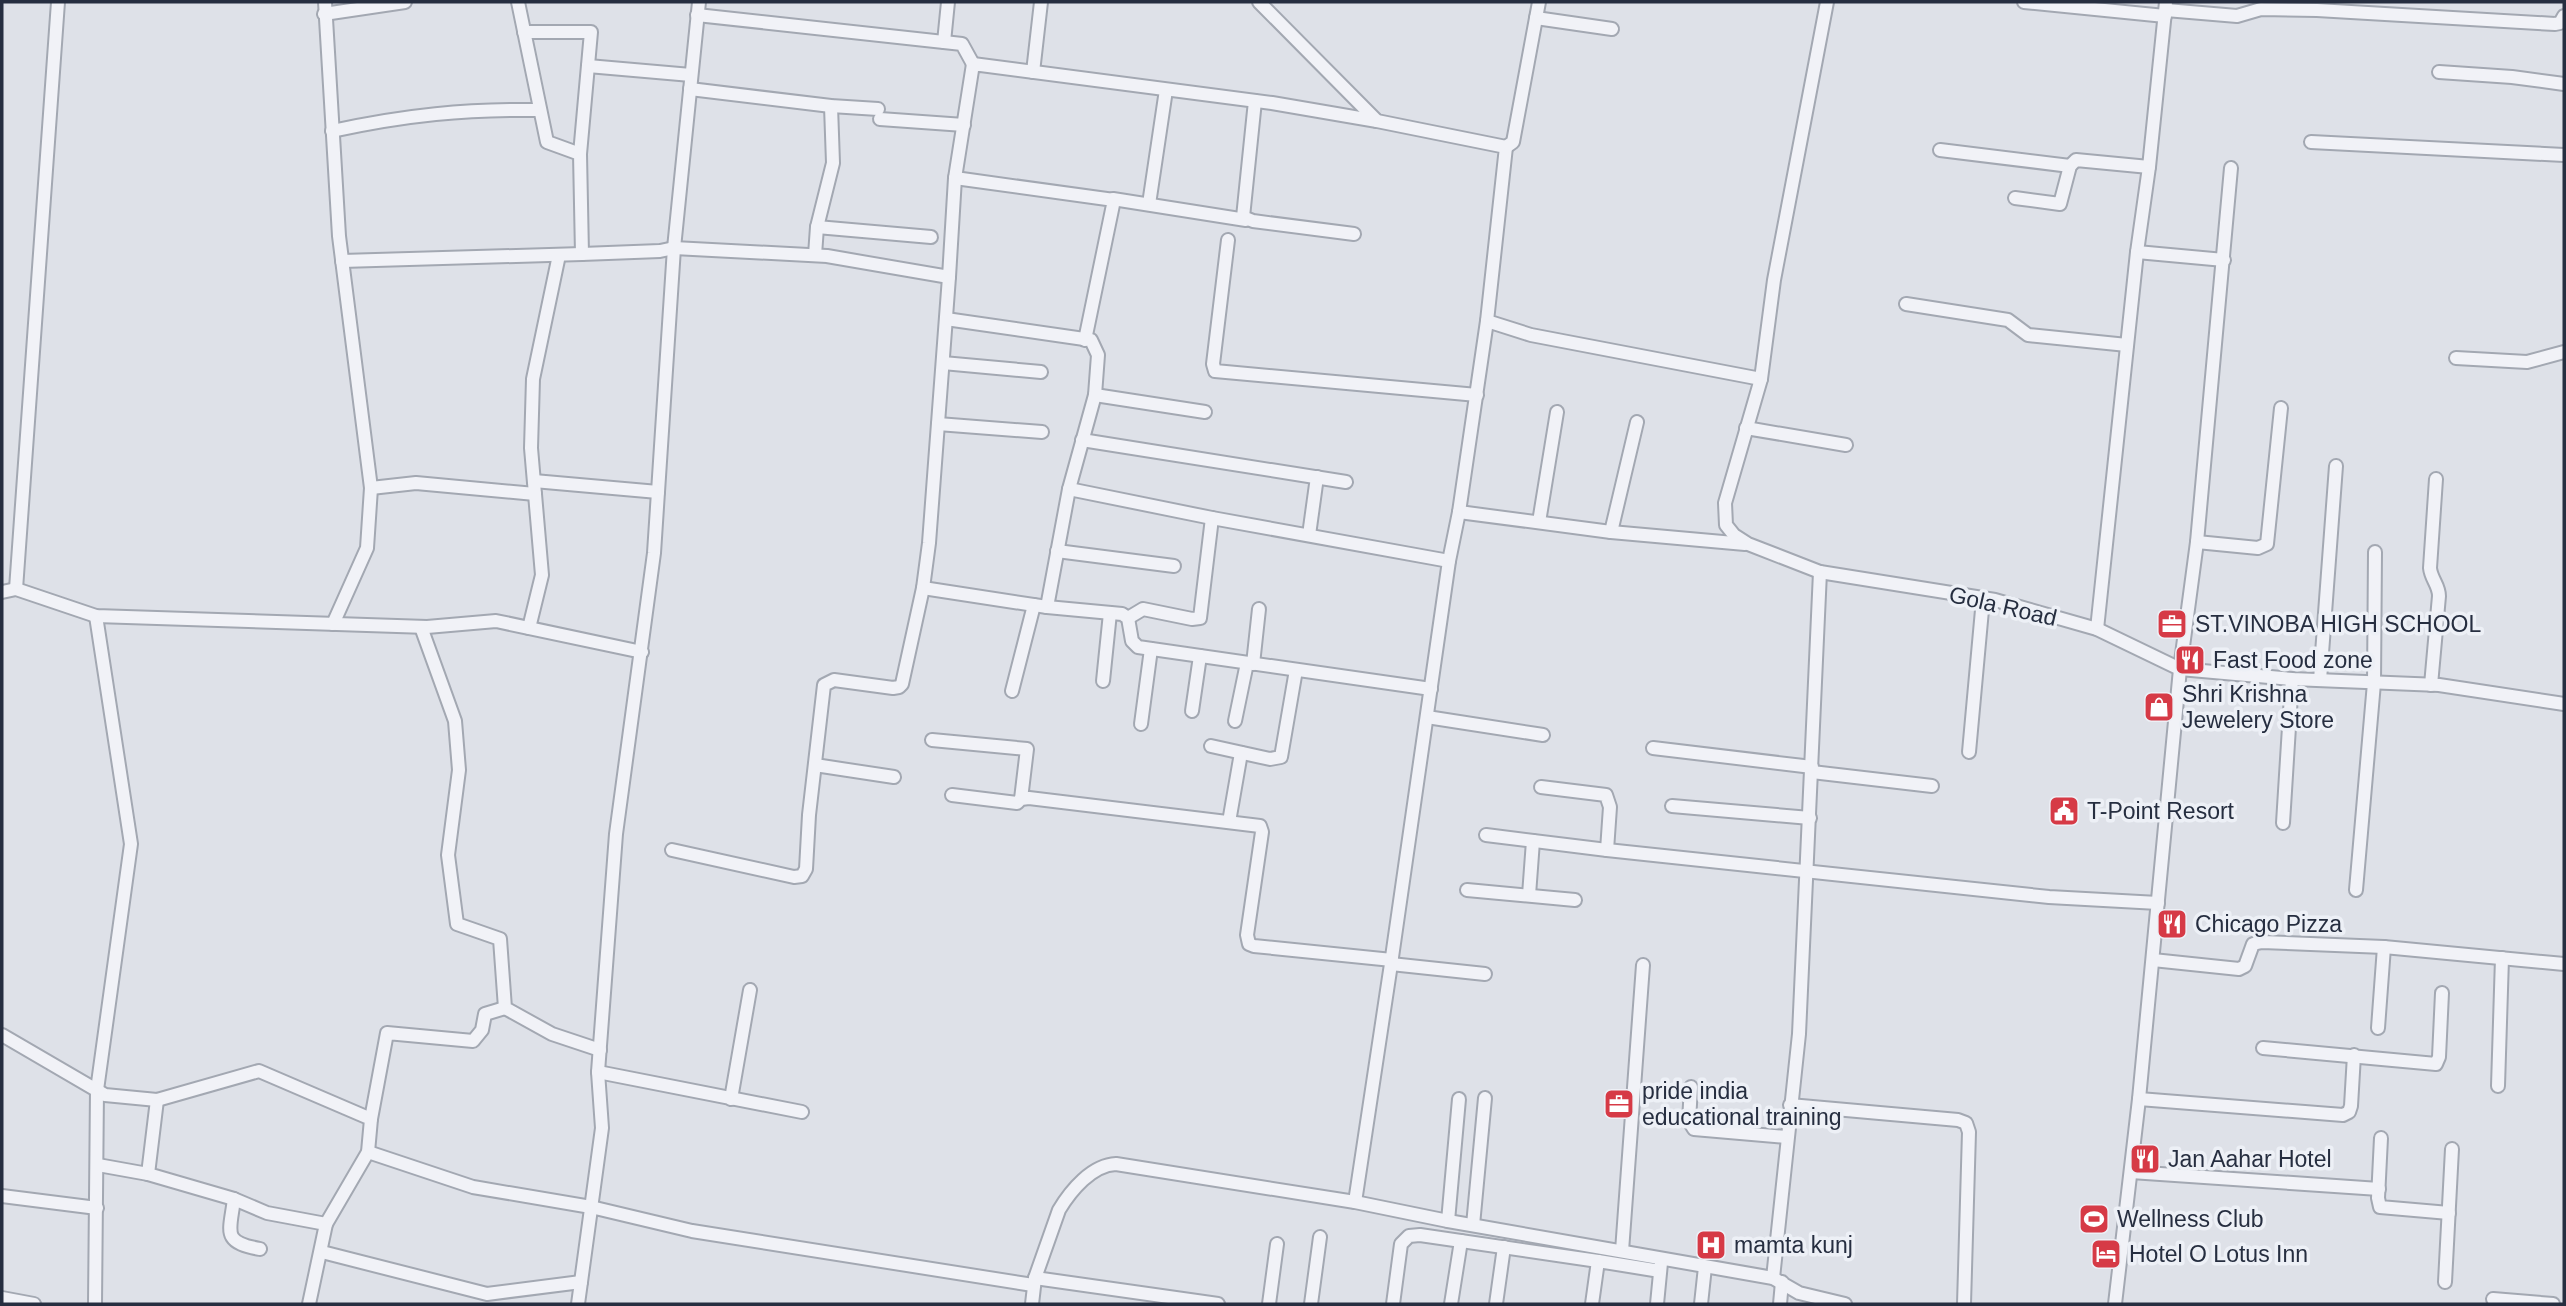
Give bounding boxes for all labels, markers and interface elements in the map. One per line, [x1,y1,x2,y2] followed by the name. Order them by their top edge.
[1947,581,2059,631] street label: Gola Road
[2155,607,2189,641] office icon: ST.VINOBA HIGH SCHOOL
[2195,611,2481,637] place label: ST.VINOBA HIGH SCHOOL
[2173,643,2207,677] restaurant icon: Fast Food zone
[2213,647,2373,673] place label: Fast Food zone
[2182,681,2334,733] place label: Shri Krishna Jewelery Store
[2142,690,2176,724] shop icon: Shri Krishna Jewelery Store
[2047,794,2081,828] public building icon: T-Point Resort
[2087,798,2235,824] place label: T-Point Resort
[2155,907,2189,941] restaurant icon: Chicago Pizza
[2195,911,2342,937] place label: Chicago Pizza
[1642,1078,1841,1130] place label: pride india educational training
[1602,1087,1636,1121] office icon: pride india educational training
[2128,1142,2162,1176] restaurant icon: Jan Aahar Hotel
[2168,1146,2332,1172] place label: Jan Aahar Hotel
[2077,1202,2111,1236] sports icon: Wellness Club
[2117,1206,2264,1232] place label: Wellness Club
[1694,1228,1728,1262] hospital icon: mamta kunj
[1734,1232,1853,1258] place label: mamta kunj
[2089,1237,2123,1271] hotel icon: Hotel O Lotus Inn
[2129,1241,2308,1267] place label: Hotel O Lotus Inn

